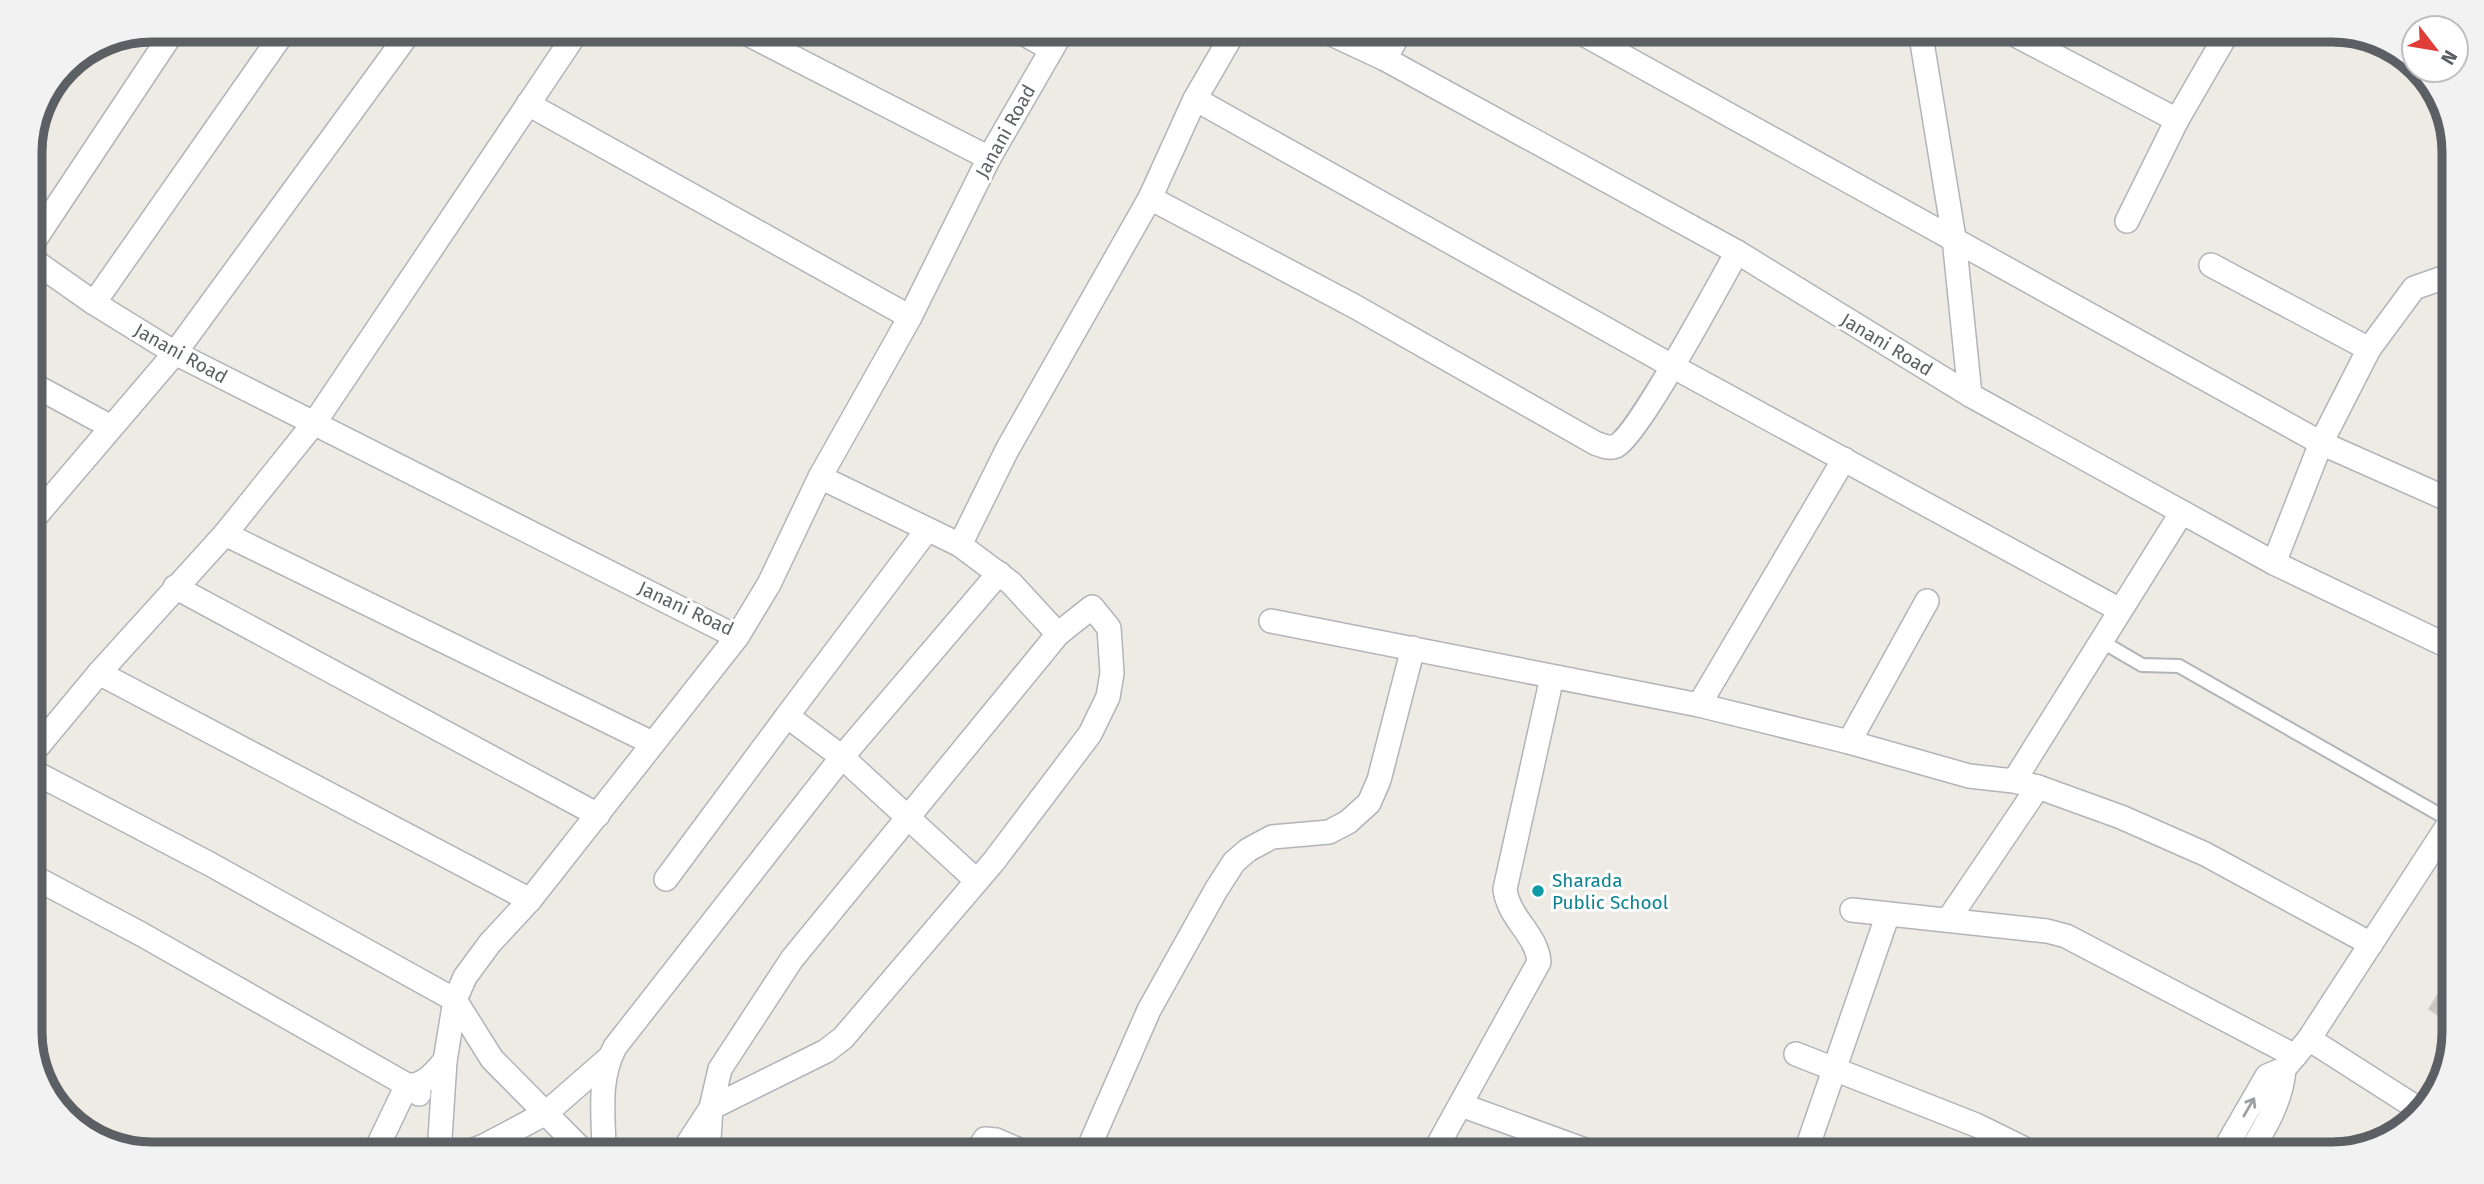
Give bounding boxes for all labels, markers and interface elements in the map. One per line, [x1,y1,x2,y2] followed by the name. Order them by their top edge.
[2400,14,2470,84] north arrow
[2436,46,2462,69] text: N
[970,81,1040,182] street label: Janani Road
[1837,308,1937,381] street label: Janani Road
[130,318,231,388] street label: Janani Road
[634,576,737,641] street label: Janani Road
[1552,869,1669,914] place label: Sharada Public School
[1530,883,1546,899] marker: Sharada Public School
[2242,1098,2256,1118] one-way arrow

